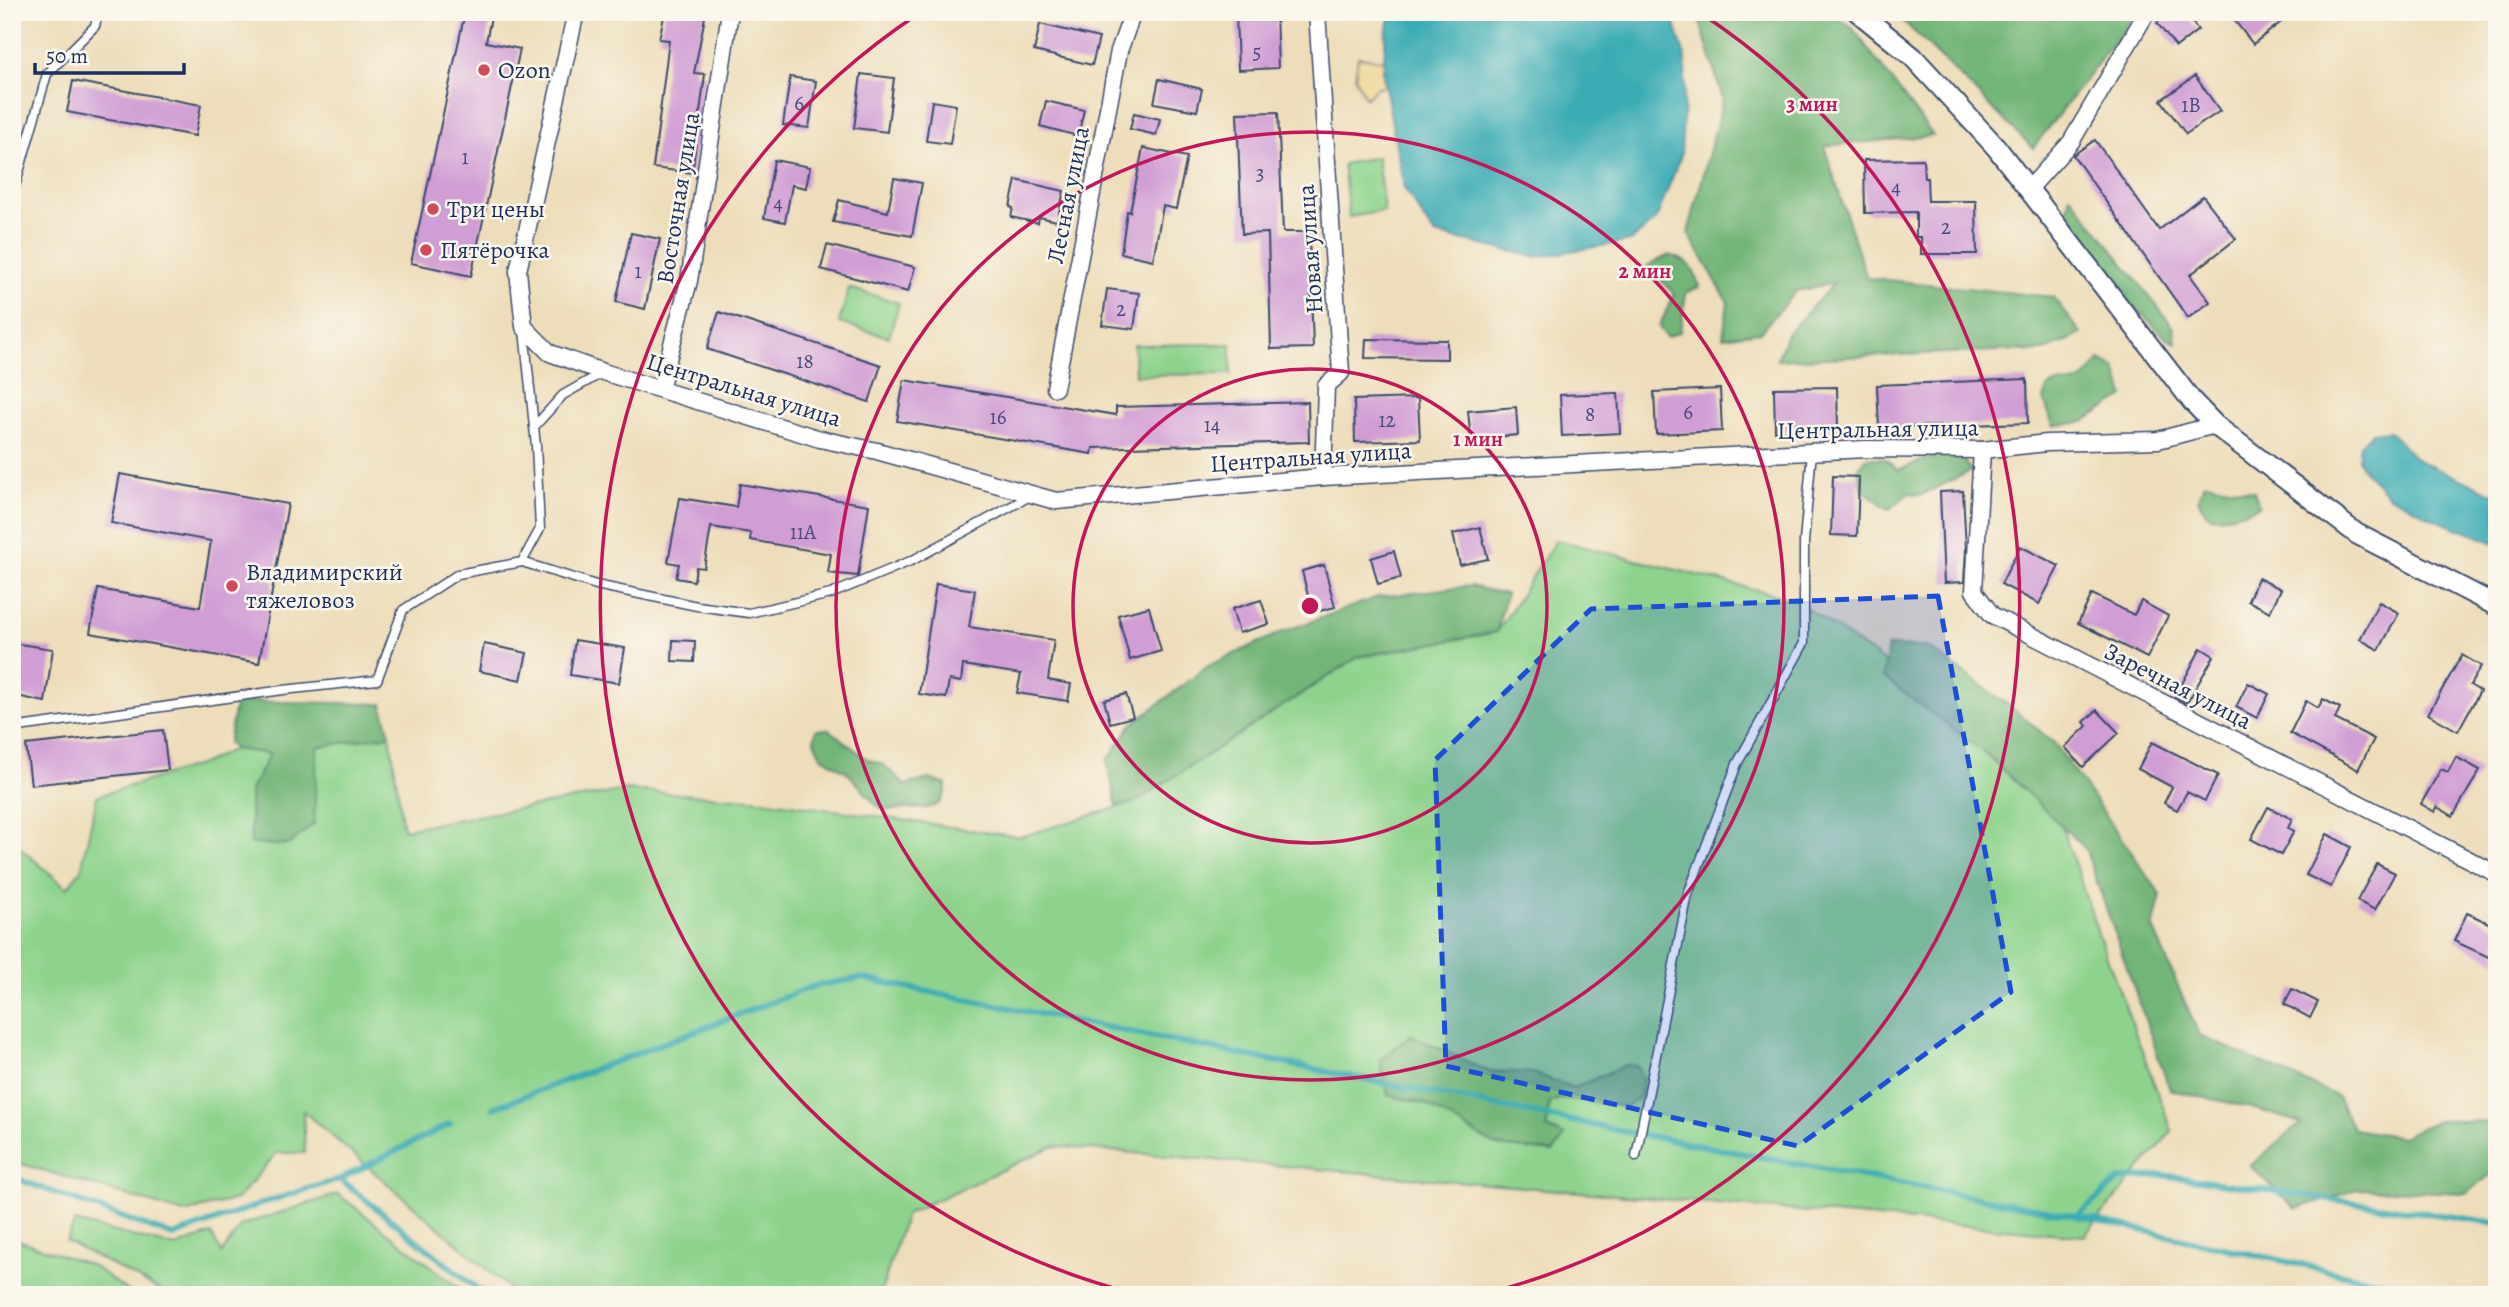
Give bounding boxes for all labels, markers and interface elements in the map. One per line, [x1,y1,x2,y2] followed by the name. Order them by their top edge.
[35,32,184,76] scale bar
[1252,38,1262,66] house number: 5
[46,42,88,70] text: 50 m
[498,54,551,86] place label: Ozon
[476,62,492,78] marker: Ozon
[794,89,804,117] house number: 6
[1786,90,1838,118] text: 3 мин
[2181,91,2201,119] house number: 1В
[649,110,707,286] street label: Восточная улица
[1039,124,1097,266] street label: Лесная улица
[461,143,469,171] house number: 1
[1256,159,1264,187] house number: 3
[1891,173,1901,201] house number: 4
[1290,183,1330,315] street label: Новая улица
[773,189,783,217] house number: 4
[447,193,545,225] place label: Три цены
[425,201,441,217] marker: Три цены
[1941,213,1951,241] house number: 2
[440,234,550,266] place label: Пятёрочка
[418,242,434,258] marker: Пятёрочка
[634,257,642,285] house number: 1
[1619,257,1671,285] text: 2 мин
[1116,295,1126,323] house number: 2
[643,345,845,435] street label: Центральная улица
[796,347,814,375] house number: 18
[1683,398,1693,426] house number: 6
[1585,400,1595,428] house number: 8
[990,403,1007,431] house number: 16
[1378,406,1396,434] house number: 12
[1204,411,1220,439] house number: 14
[1777,411,1979,447] street label: Центральная улица
[1453,425,1503,453] text: 1 мин
[1209,434,1413,480] street label: Центральная улица
[790,518,817,546] house number: 11А
[246,556,403,616] place label: Владимирский тяжеловоз
[224,578,240,594] marker: Владимирский тяжеловоз
[1298,594,1322,618] centre of rings
[2099,635,2257,737] street label: Заречная улица

